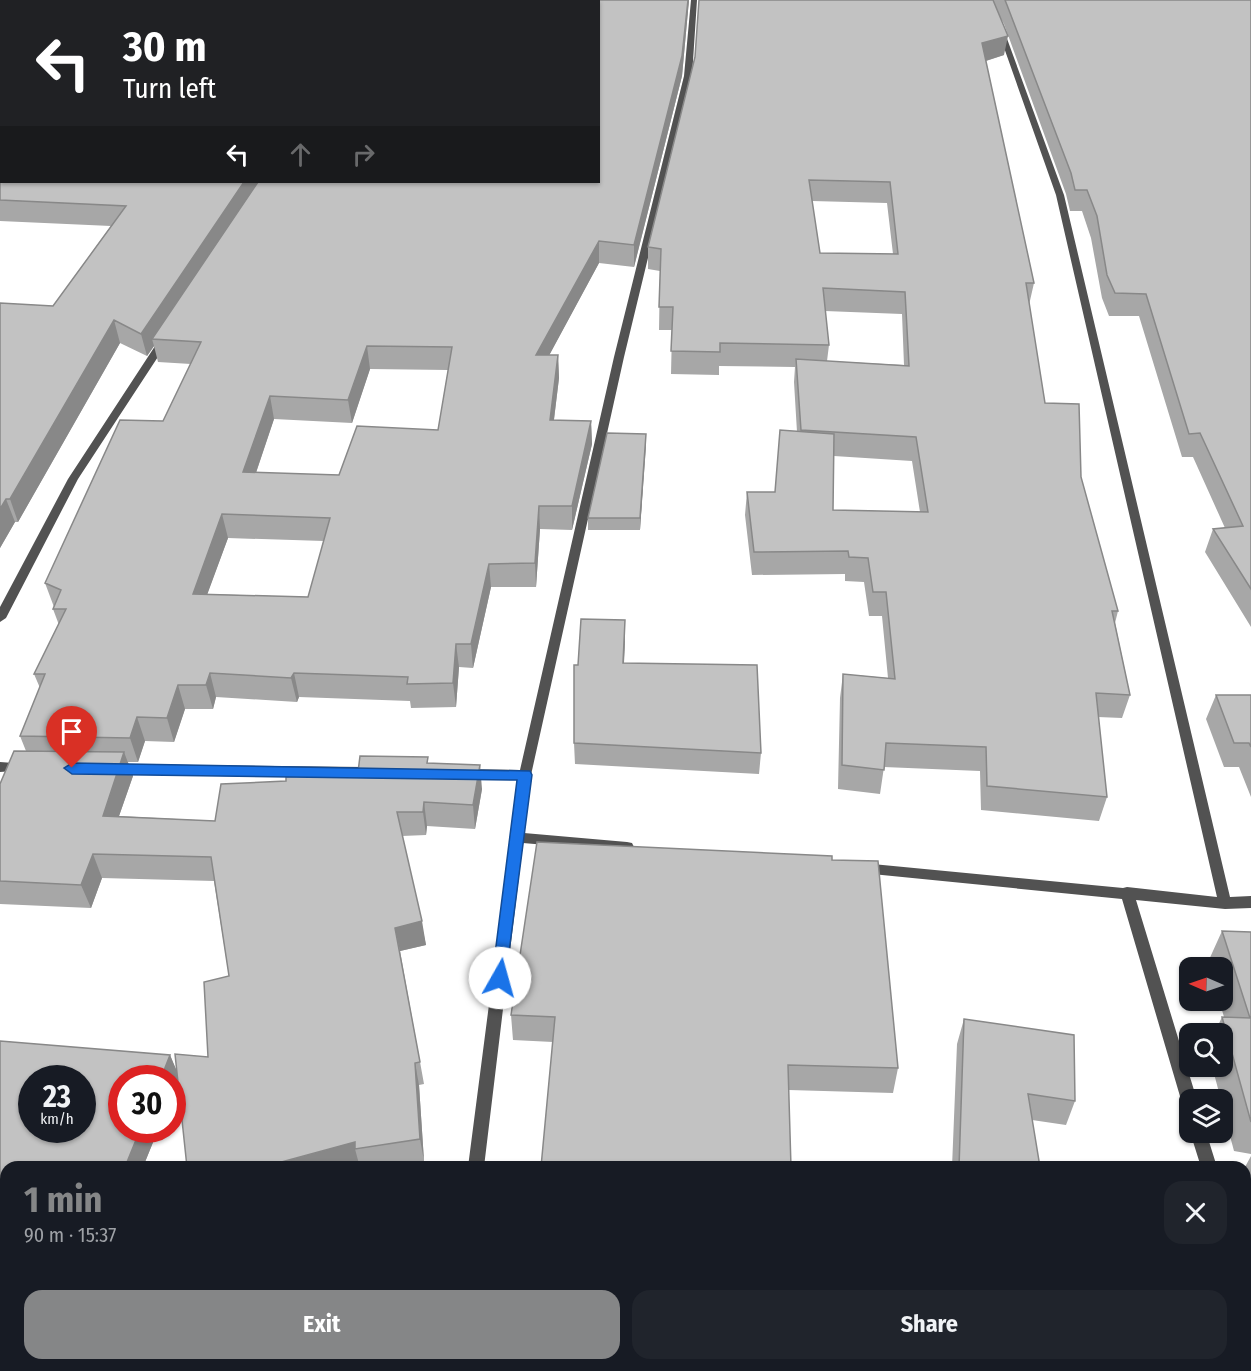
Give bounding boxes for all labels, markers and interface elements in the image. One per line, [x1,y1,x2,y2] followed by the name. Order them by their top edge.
[123,22,207,72] text: 30 m
[24,24,102,102] icon: left
[123,73,216,105] text: Turn left
[221,138,254,171] icon: left
[284,138,317,171] icon: ahead
[347,138,380,171] icon: right
[46,706,97,768] pin
[55,715,88,748] icon: arrive
[468,946,532,1010] position arrow
[1179,957,1233,1011] north arrow
[1179,957,1233,1143] map controls
[1179,1023,1233,1077] button: search
[108,1065,186,1143] speed limit sign: 30
[43,1079,71,1115] text: 23
[1179,1089,1233,1143] button: layers
[40,1110,74,1128] text: km/h
[24,1178,102,1222] text: 1 min
[1164,1181,1227,1244] button: close
[24,1223,116,1247] text: 90 m · 15:37
[24,1290,620,1359] button: Exit
[632,1290,1227,1359] button: Share

